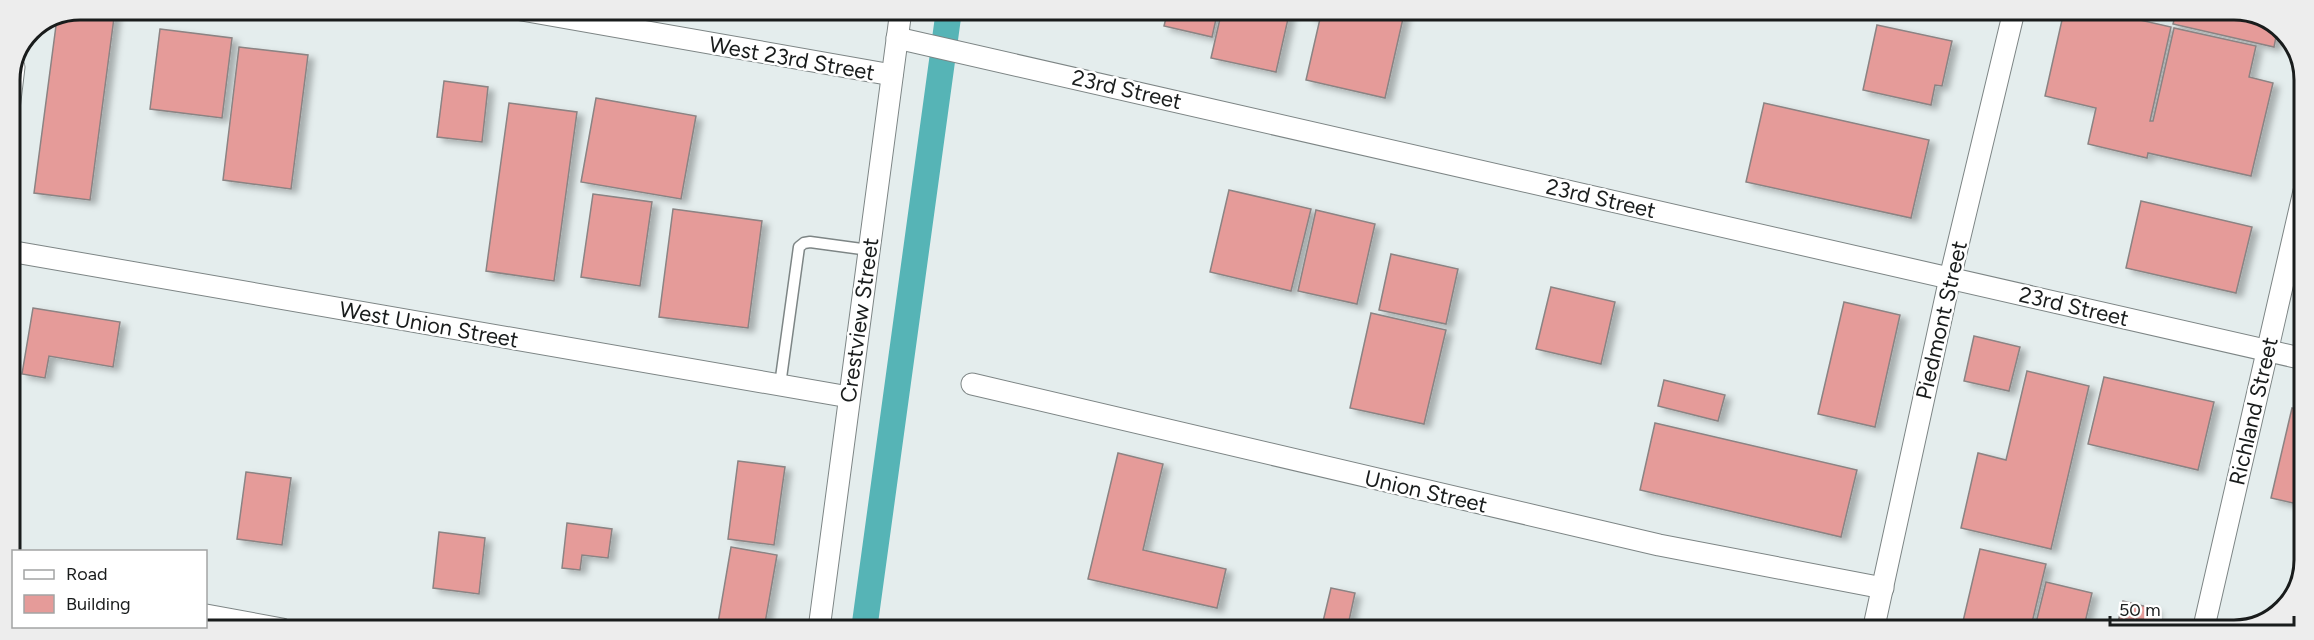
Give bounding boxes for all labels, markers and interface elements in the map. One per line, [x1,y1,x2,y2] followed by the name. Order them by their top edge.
[707,31,877,86] street label: West 23rd Street
[1069,64,1184,115] street label: 23rd Street
[1543,173,1658,224] street label: 23rd Street
[835,236,884,404] street label: Crestview Street
[1910,238,1973,402] street label: Piedmont Street
[2016,281,2131,332] street label: 23rd Street
[337,295,521,354] street label: West Union Street
[2223,334,2284,488] street label: Richland Street
[1362,464,1490,519] street label: Union Street
[12,550,207,628] legend
[66,563,107,585] text: Road
[2110,589,2294,627] scale bar
[66,593,131,615] text: Building
[2119,599,2161,621] text: 50 m

